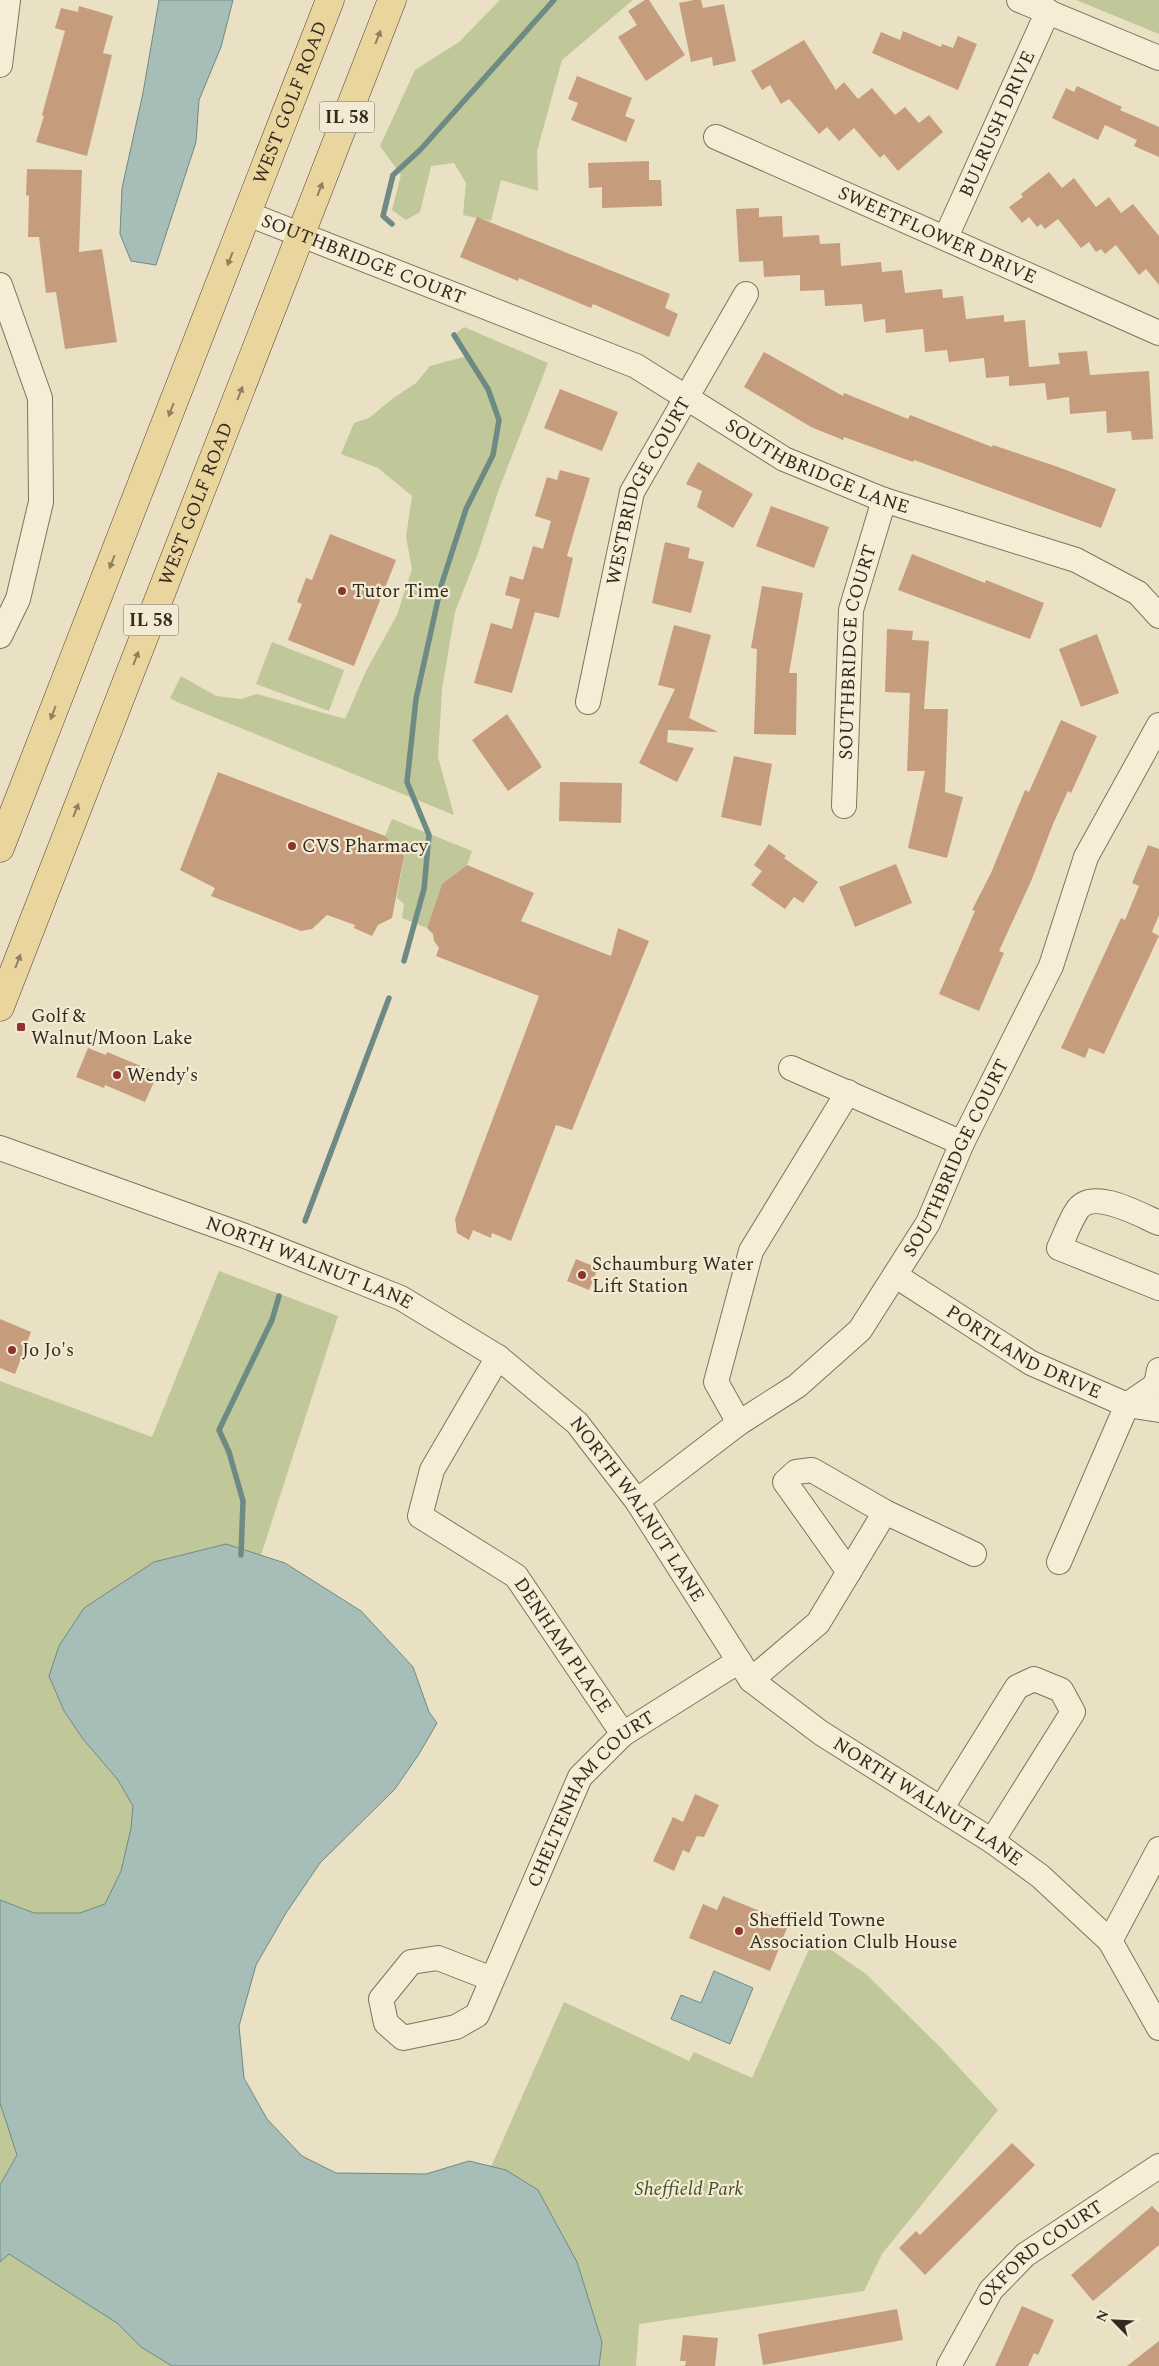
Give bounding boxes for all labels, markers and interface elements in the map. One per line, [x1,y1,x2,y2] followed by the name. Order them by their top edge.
[245,16,335,188] street label: WEST GOLF ROAD
[374,29,382,44] one-way arrow
[951,46,1043,202] street label: BULRUSH DRIVE
[320,101,374,132] road number: IL 58
[833,178,1041,292] street label: SWEETFLOWER DRIVE
[316,181,324,196] one-way arrow
[257,206,470,312] street label: SOUTHBRIDGE COURT
[226,252,234,267] one-way arrow
[236,385,244,400] one-way arrow
[598,391,698,588] street label: WESTBRIDGE COURT
[167,403,174,418] one-way arrow
[719,411,913,522] street label: SOUTHBRIDGE LANE
[151,418,241,590] street label: WEST GOLF ROAD
[831,541,884,760] street label: SOUTHBRIDGE COURT
[108,555,116,570] one-way arrow
[352,577,449,606] place label: Tutor Time
[336,585,348,597] marker: Tutor Time
[124,604,178,636] road number: IL 58
[132,650,140,665] one-way arrow
[48,706,56,720] one-way arrow
[73,802,81,817] one-way arrow
[302,832,429,861] place label: CVS Pharmacy
[286,840,298,852] marker: CVS Pharmacy
[14,954,22,968] one-way arrow
[31,1002,193,1053] place label: Golf & Walnut/Moon Lake
[15,1021,27,1033] marker: Golf & Walnut/Moon Lake
[895,1054,1017,1263] street label: SOUTHBRIDGE COURT
[127,1061,198,1090] place label: Wendy's
[111,1069,123,1081] marker: Wendy's
[202,1209,419,1317] street label: NORTH WALNUT LANE
[592,1250,754,1301] place label: Schaumburg Water Lift Station
[576,1269,588,1281] marker: Schaumburg Water Lift Station
[940,1297,1106,1407] street label: PORTLAND DRIVE
[22,1336,74,1365] place label: Jo Jo's
[6,1344,18,1356] marker: Jo Jo's
[562,1410,712,1608] street label: NORTH WALNUT LANE
[506,1571,619,1719] street label: DENHAM PLACE
[519,1703,660,1892] street label: CHELTENHAM COURT
[827,1730,1029,1873] street label: NORTH WALNUT LANE
[749,1906,957,1957] place label: Sheffield Towne Association Clulb House
[733,1925,745,1937] marker: Sheffield Towne Association Clulb House
[635,2175,743,2204] park label: Sheffield Park
[970,2193,1109,2312] street label: OXFORD COURT
[1089,2296,1139,2346] north arrow
[1091,2306,1114,2325] text: N

